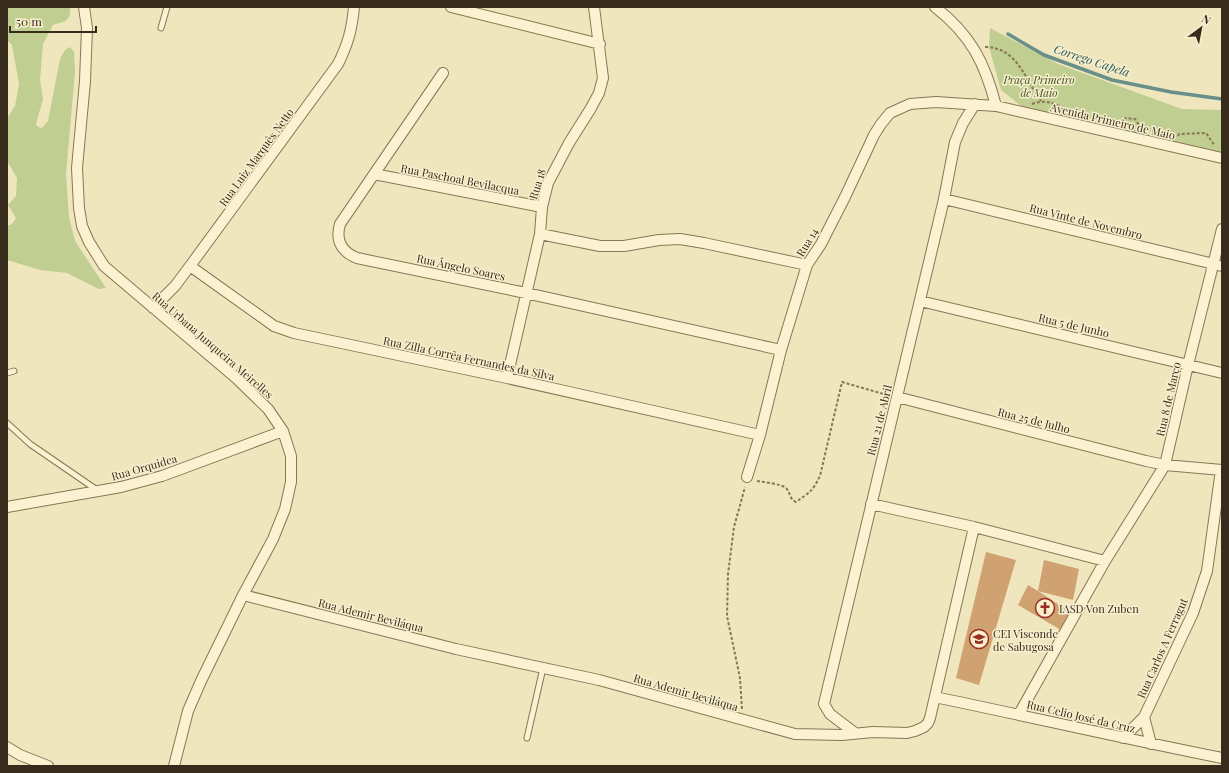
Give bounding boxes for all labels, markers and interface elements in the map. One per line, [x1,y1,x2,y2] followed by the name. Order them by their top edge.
[10,8,96,34] scale bar
[1181,8,1221,48] north arrow
[1199,11,1214,28] text: N
[16,13,42,29] text: 50 m
[1052,40,1132,80] water label: Corrego Capela
[1002,72,1075,100] park label: Praça Primeiro de Maio
[1048,99,1177,143] street label: Avenida Primeiro de Maio
[215,105,297,209] street label: Rua Luiz Marquês Netto
[399,160,521,198] street label: Rua Paschoal Bevilacqua
[525,166,549,201] street label: Rua 18
[1028,200,1144,242] street label: Rua Vinte de Novembro
[793,224,822,259] street label: Rua 14
[415,250,507,284] street label: Rua Ângelo Soares
[149,288,277,402] street label: Rua Urbana Junqueira Meirelles
[1037,310,1111,340] street label: Rua 5 de Junho
[382,332,557,384] street label: Rua Zilla Corrêa Fernandes da Silva
[1152,360,1184,438] street label: Rua 8 de Março
[863,383,895,457] street label: Rua 21 de Abril
[996,404,1072,436] street label: Rua 25 de Julho
[109,450,179,484] street label: Rua Orquidea
[317,595,426,635] street label: Rua Ademir Beviláqua
[1133,595,1191,701] street label: Rua Carlos A Ferragut
[1034,597,1056,619] church icon: IASD Von Zuben
[1059,601,1139,616] place label: IASD Von Zuben
[993,626,1058,654] place label: CEI Visconde de Sabugosa
[968,628,990,650] school or university icon: CEI Visconde de Sabugosa
[632,670,741,714] street label: Rua Ademir Beviláqua
[1025,696,1137,736] street label: Rua Celio José da Cruz

